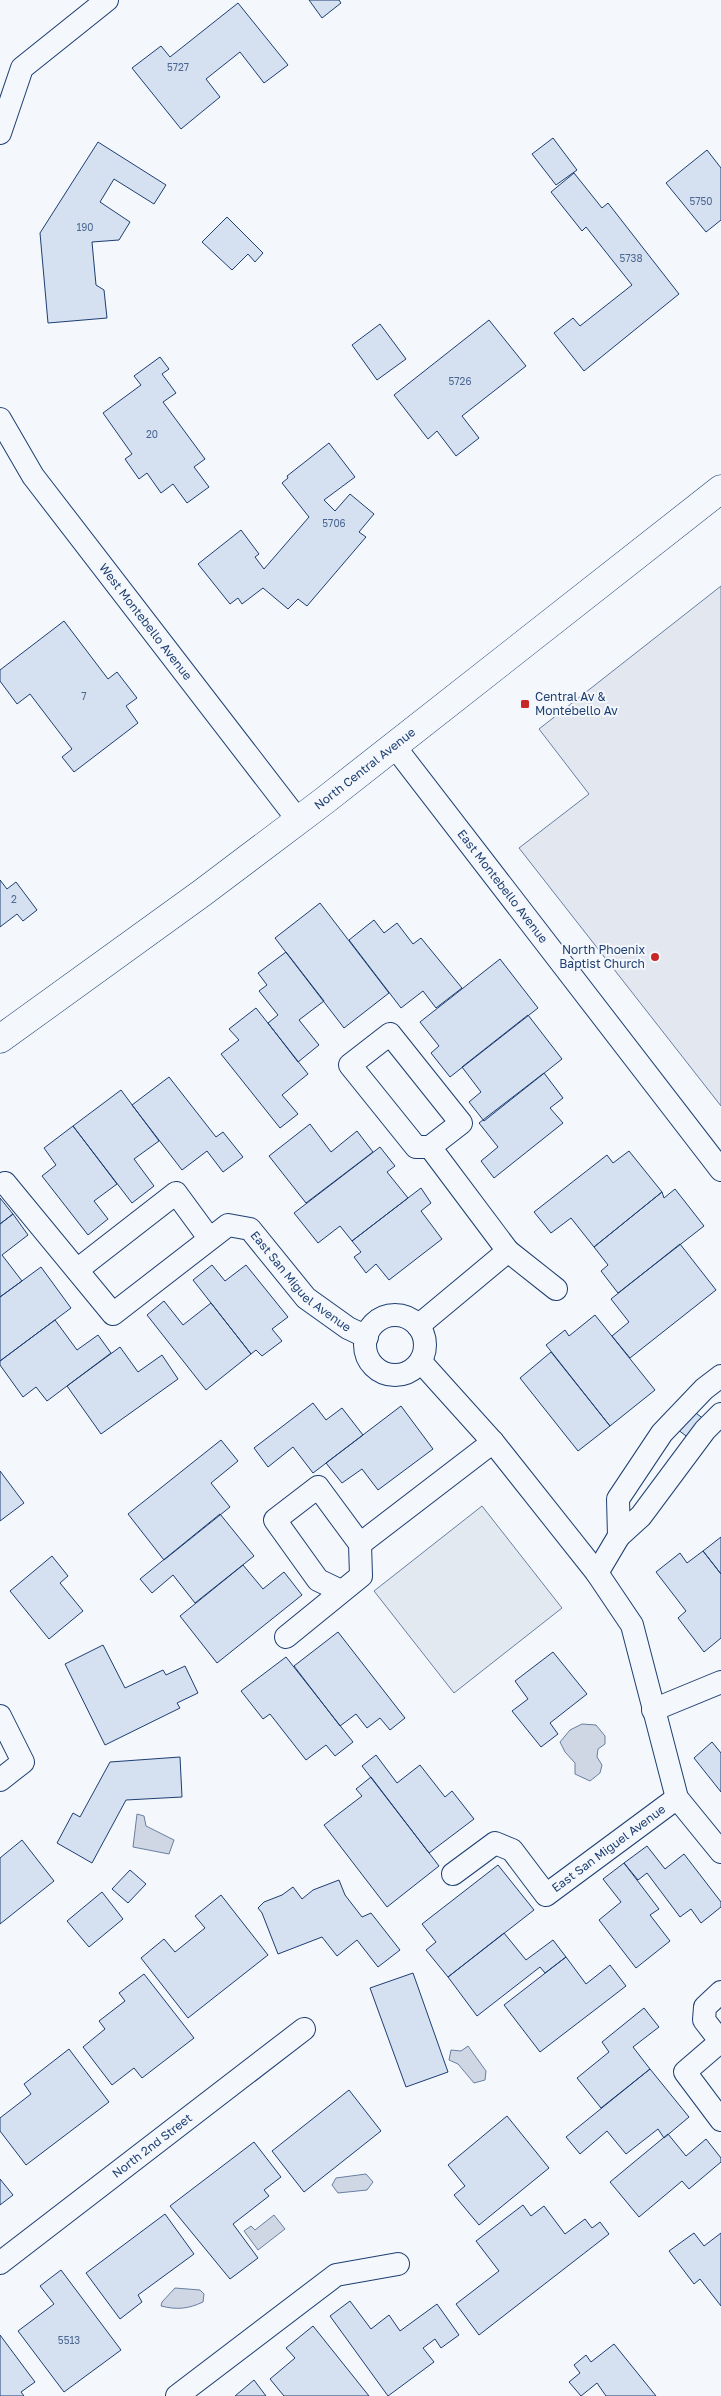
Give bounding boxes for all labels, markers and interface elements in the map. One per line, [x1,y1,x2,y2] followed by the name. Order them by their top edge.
[167,61,189,73] house number: 5727
[689,195,713,207] house number: 5750
[76,221,94,233] house number: 190
[619,252,643,264] house number: 5738
[449,375,471,387] house number: 5726
[146,428,158,440] house number: 20
[322,517,346,529] house number: 5706
[96,560,195,683] street label: West Montebello Avenue
[535,689,618,718] place label: Central Av & Montebello Av
[81,690,87,702] house number: 7
[519,698,531,710] marker: Central Av & Montebello Av
[311,724,418,813] street label: North Central Avenue
[454,826,551,946] street label: East Montebello Avenue
[11,893,17,905] house number: 2
[559,942,645,971] place label: North Phoenix Baptist Church
[649,951,661,963] marker: North Phoenix Baptist Church
[248,1228,354,1335] street label: East San Miguel Avenue
[549,1801,668,1895] street label: East San Miguel Avenue
[109,2110,195,2181] street label: North 2nd Street
[58,2334,80,2346] house number: 5513

